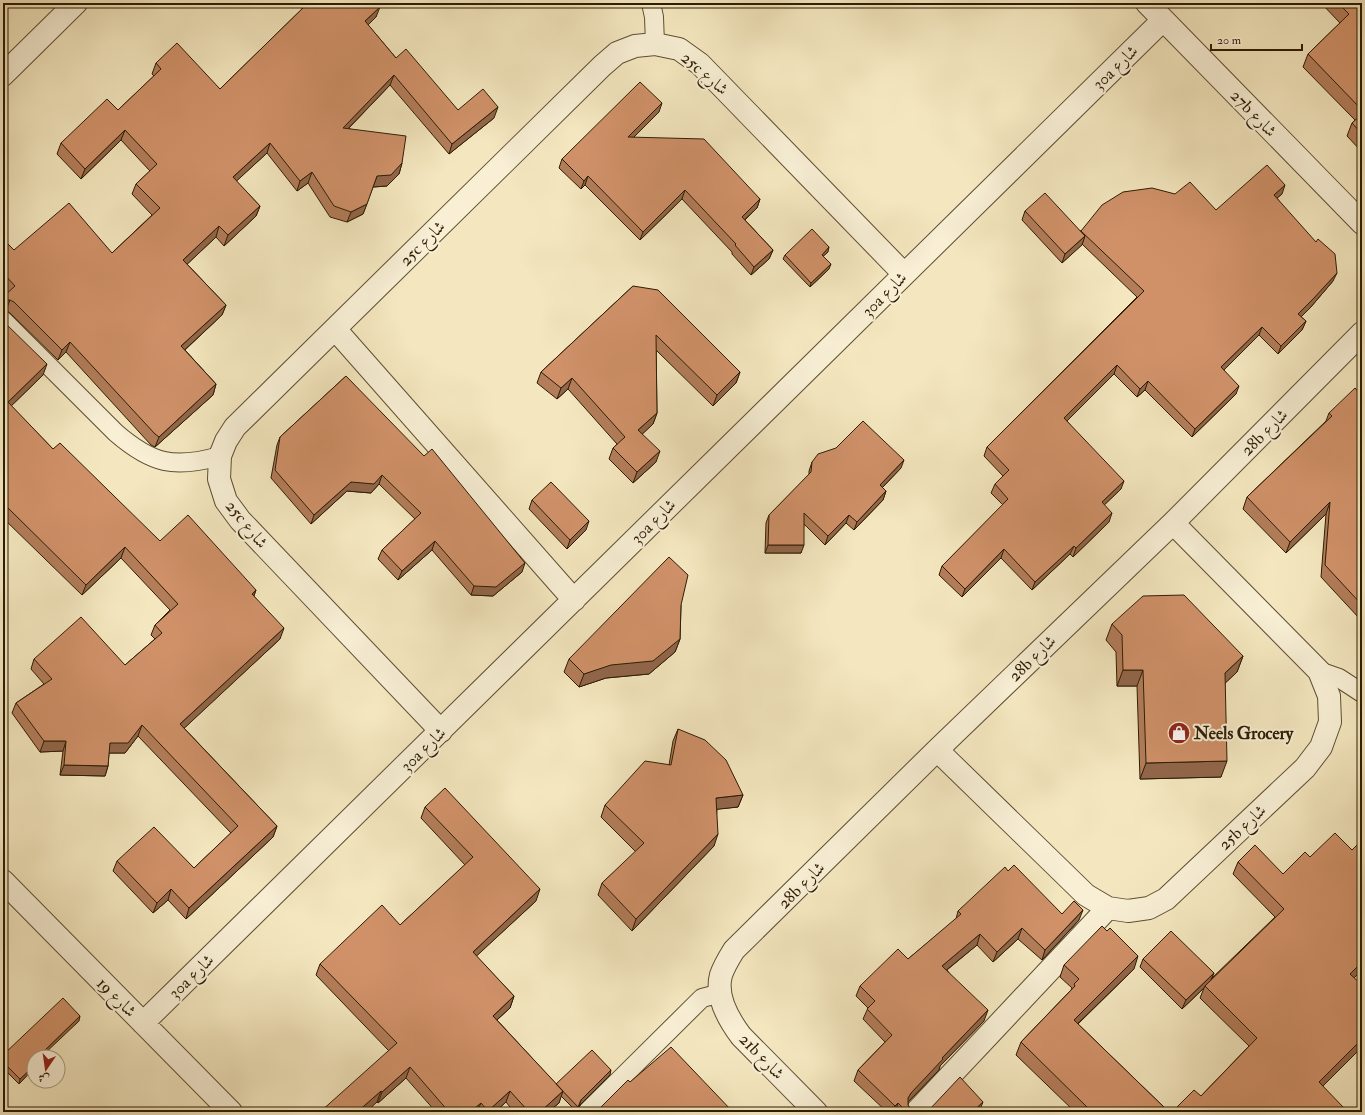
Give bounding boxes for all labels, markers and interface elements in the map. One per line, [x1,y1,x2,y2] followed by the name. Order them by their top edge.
[1211,26,1302,52] scale bar
[1217,33,1242,48] text: 20 m
[1088,41,1145,96] street label: 30a شارع
[675,47,733,102] street label: 25c شارع
[1224,85,1281,144] street label: 27b شارع
[395,216,452,273] street label: 25c شارع
[857,267,913,323] street label: 30a شارع
[1236,404,1294,462] street label: 28b شارع
[626,494,682,550] street label: 30a شارع
[218,496,272,555] street label: 25c شارع
[1004,631,1063,688] street label: 28b شارع
[1166,720,1192,746] shop icon: Neels Grocery
[396,723,453,778] street label: 30a شارع
[1193,723,1294,745] place label: Neels Grocery
[1214,800,1273,857] street label: 25b شارع
[773,857,831,915] street label: 28b شارع
[164,950,221,1005] street label: 30a شارع
[90,973,141,1024] street label: شارع 19
[732,1029,789,1086] street label: 21b شارع
[26,1049,66,1089] north arrow
[37,1071,51,1086] text: ش

